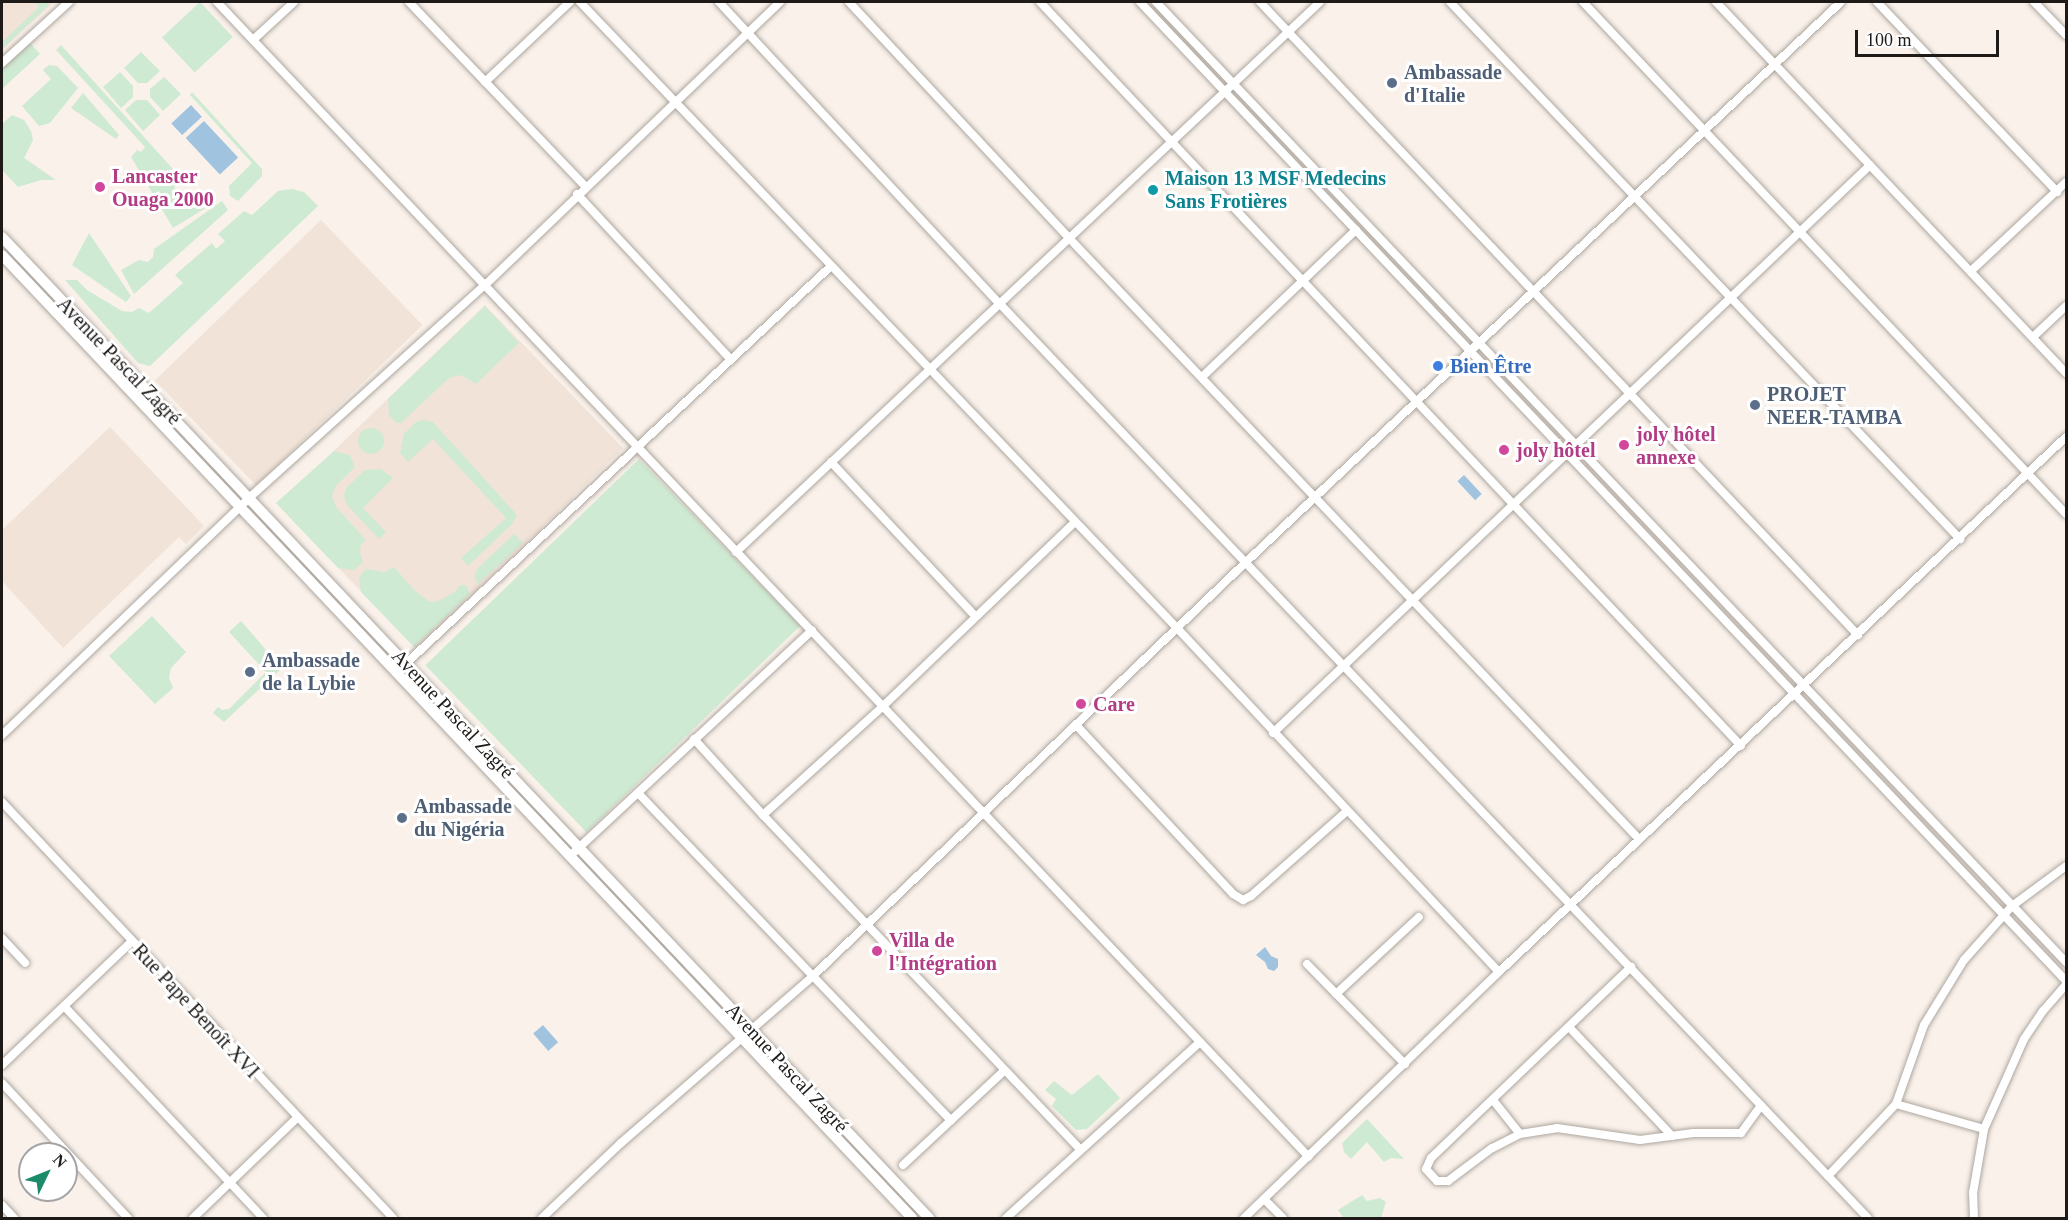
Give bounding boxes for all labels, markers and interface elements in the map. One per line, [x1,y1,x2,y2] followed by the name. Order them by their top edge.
[1858,18,2002,56] scale bar
[1866,30,1912,50] text: 100 m
[1404,60,1502,107] place label: Ambassade d'Italie
[1385,76,1399,90] marker: Ambassade d'Italie
[112,164,214,211] place label: Lancaster Ouaga 2000
[1165,166,1387,213] place label: Maison 13 MSF Medecins Sans Frotières
[93,180,107,194] marker: Lancaster Ouaga 2000
[1146,183,1160,197] marker: Maison 13 MSF Medecins Sans Frotières
[52,292,186,430] street label: Avenue Pascal Zagré
[1450,354,1531,378] place label: Bien Être
[1431,359,1445,373] marker: Bien Être
[1767,382,1902,429] place label: PROJET NEER-TAMBA
[1748,398,1762,412] marker: PROJET NEER-TAMBA
[1636,422,1715,469] place label: joly hôtel annexe
[1516,438,1595,462] place label: joly hôtel
[1617,438,1631,452] marker: joly hôtel annexe
[1497,443,1511,457] marker: joly hôtel
[387,644,519,784] street label: Avenue Pascal Zagré
[262,648,360,695] place label: Ambassade de la Lybie
[243,665,257,679] marker: Ambassade de la Lybie
[1093,692,1135,716] place label: Care
[1074,697,1088,711] marker: Care
[414,795,512,842] place label: Ambassade du Nigéria
[395,811,409,825] marker: Ambassade du Nigéria
[889,928,997,975] place label: Villa de l'Intégration
[128,939,264,1083] street label: Rue Pape Benoît XVI
[870,944,884,958] marker: Villa de l'Intégration
[721,998,853,1138] street label: Avenue Pascal Zagré
[18,1142,78,1202] north arrow
[50,1151,70,1171] text: N

